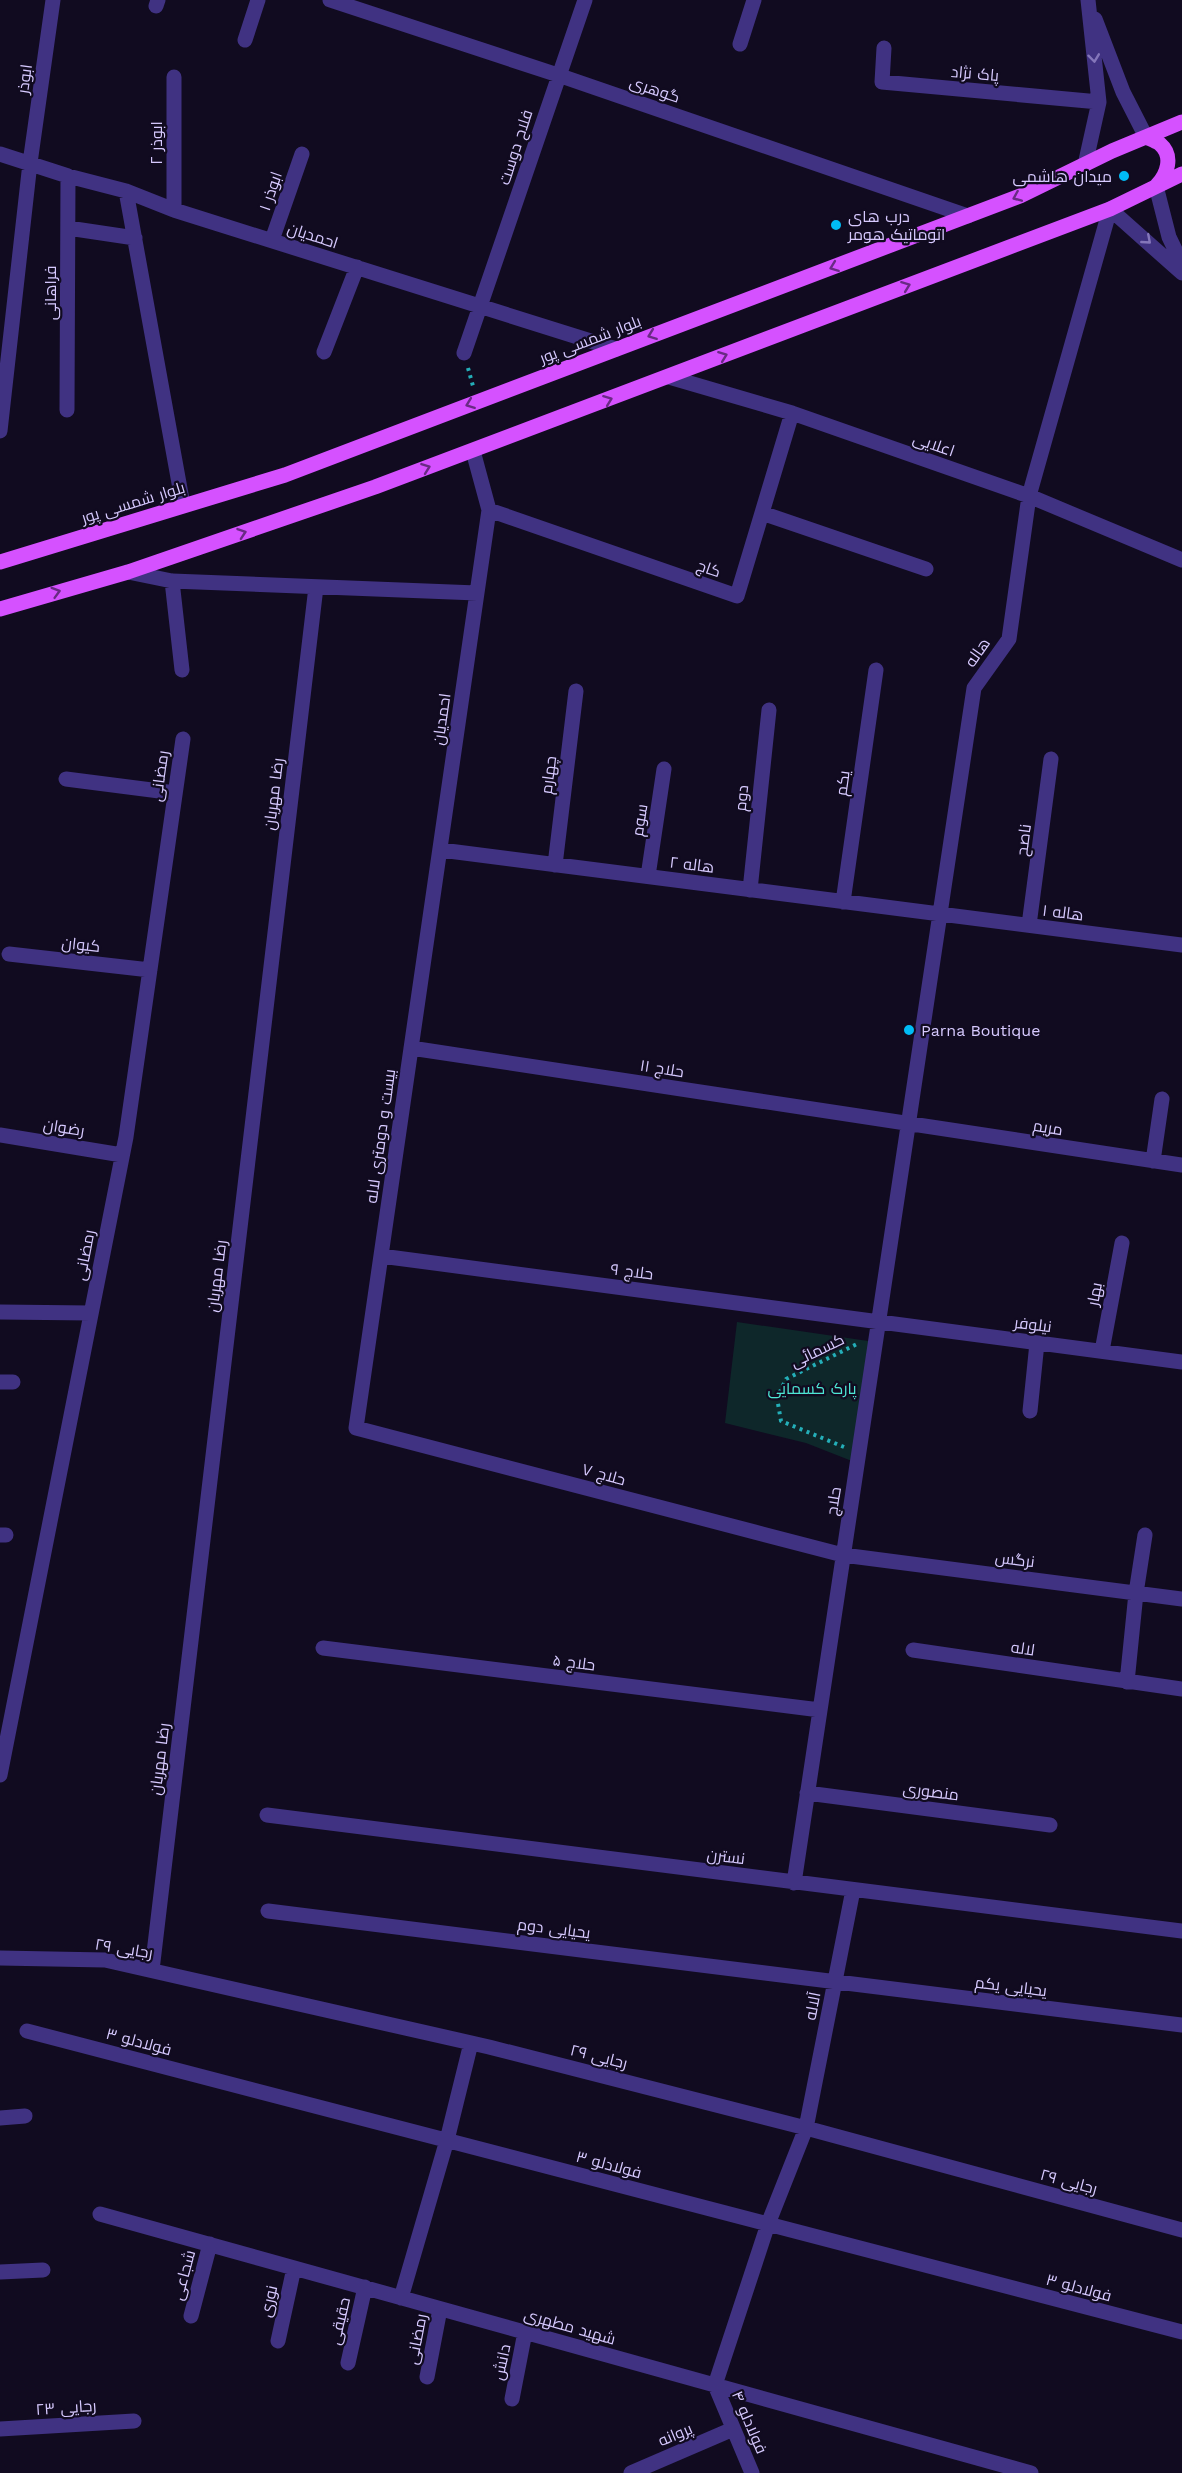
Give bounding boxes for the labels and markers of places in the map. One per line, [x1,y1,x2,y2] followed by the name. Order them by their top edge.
[1012,167,1112,187] place label: میدان هاشمی
[1117,169,1131,183] marker: میدان هاشمی
[847,207,945,244] place label: درب های اتوماتیک هومر
[829,218,843,232] marker: درب های اتوماتیک هومر
[921,1021,1040,1040] place label: Parna Boutique
[902,1023,916,1037] marker: Parna Boutique

